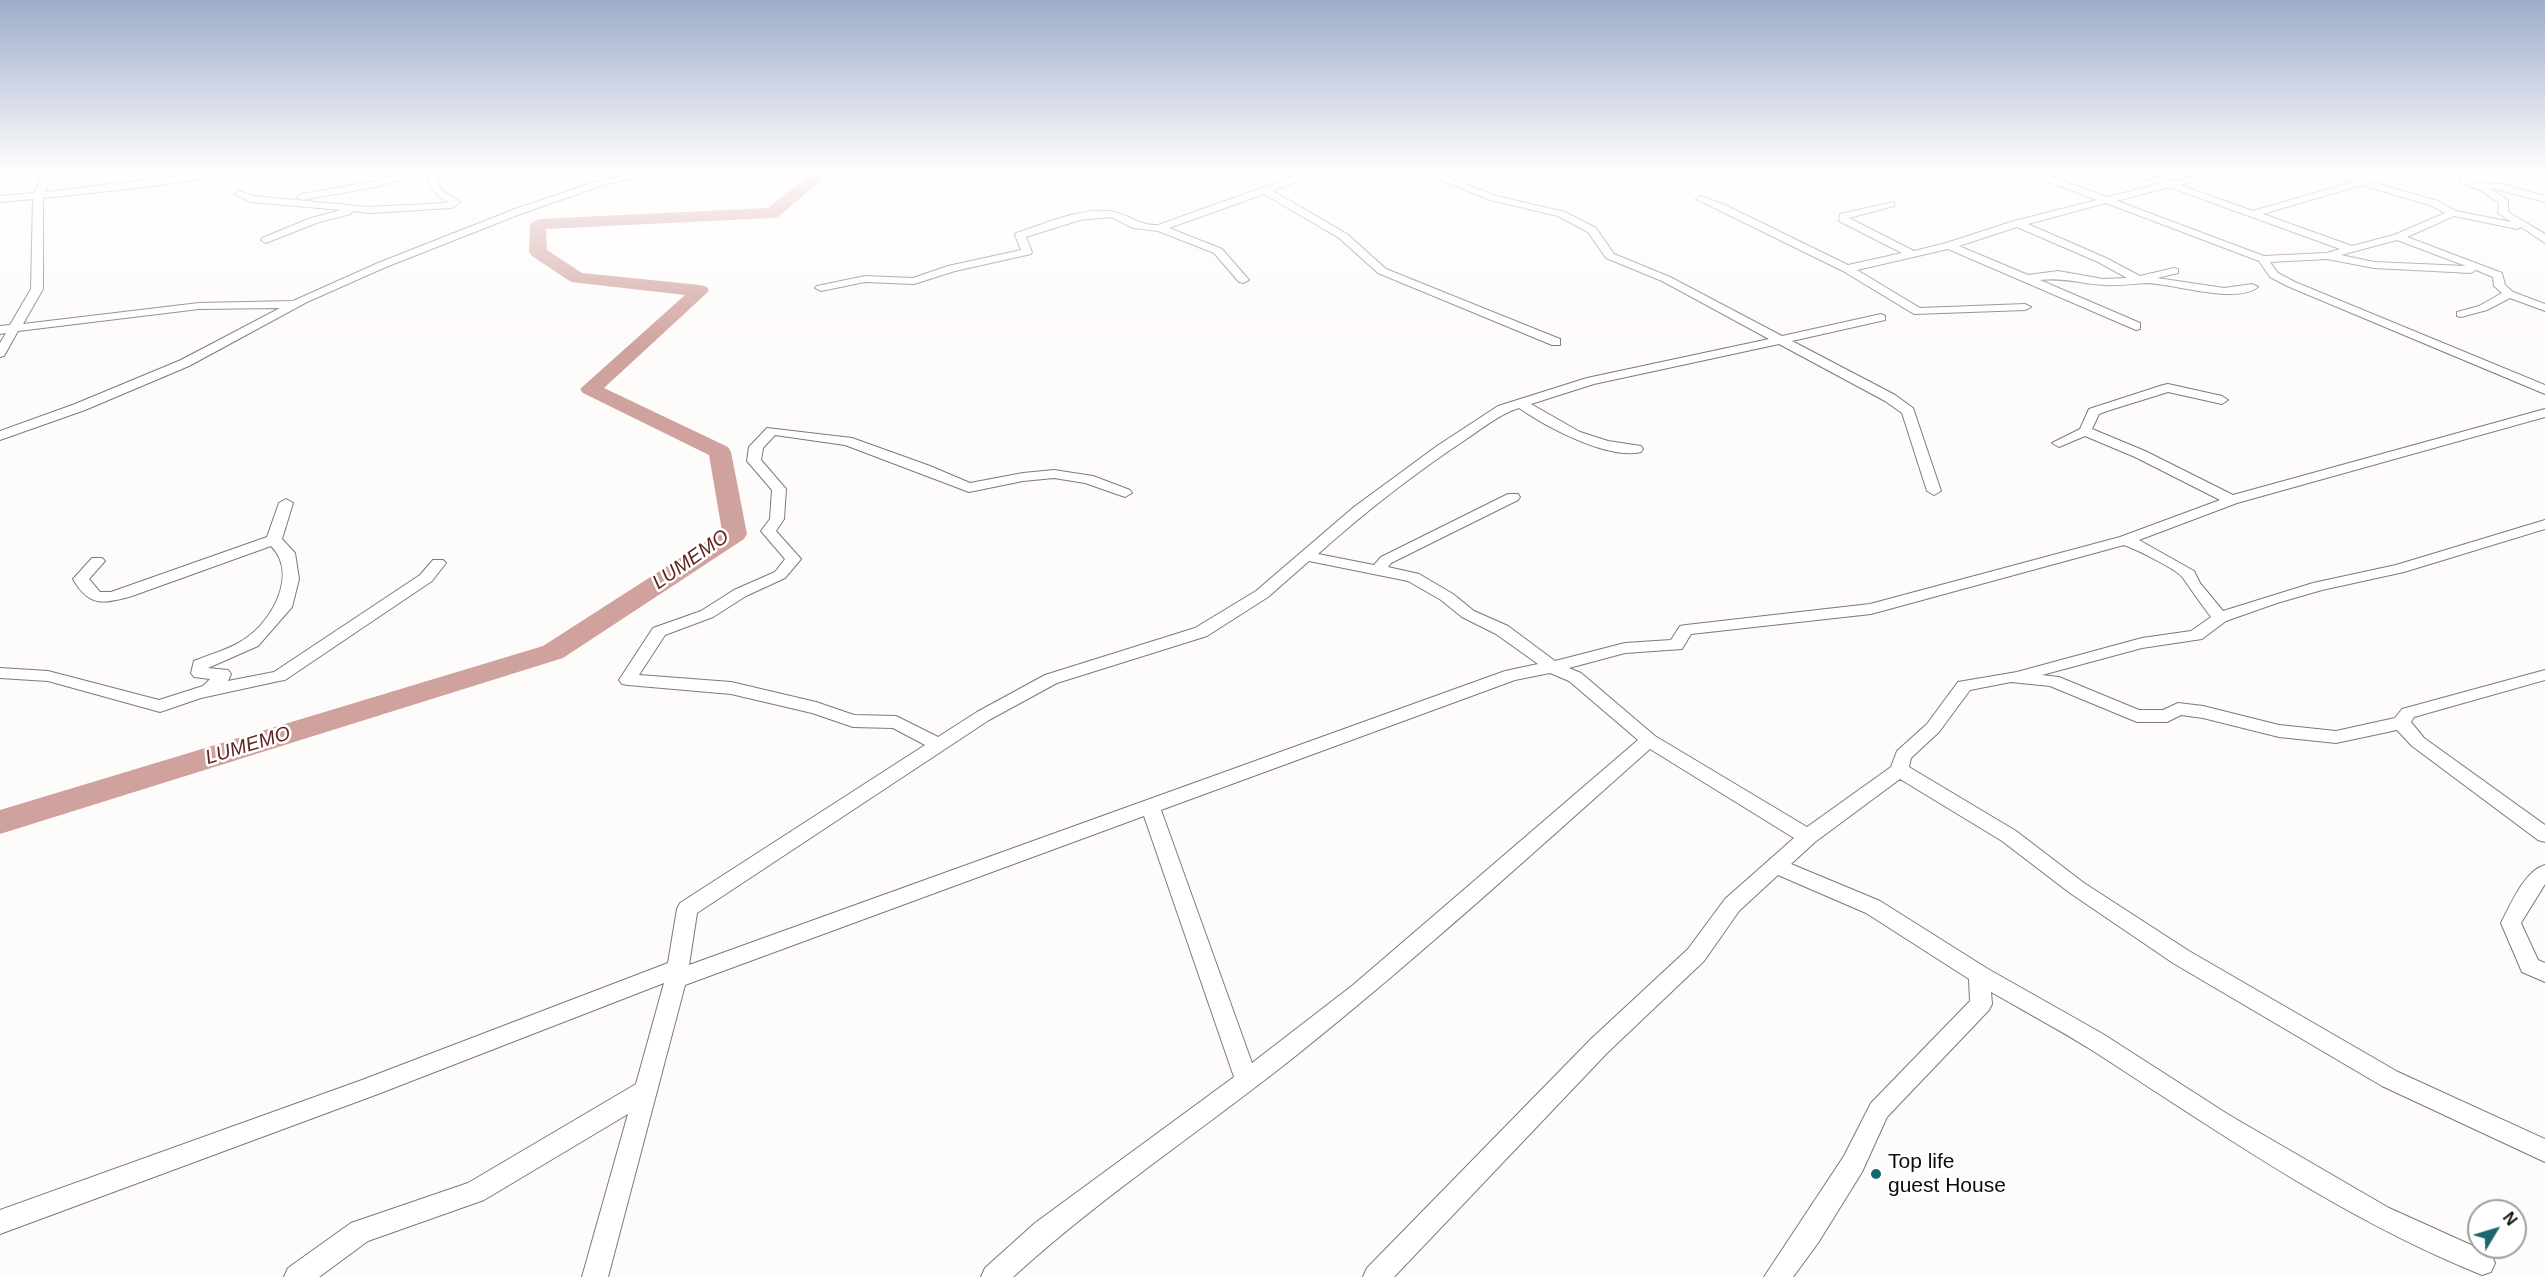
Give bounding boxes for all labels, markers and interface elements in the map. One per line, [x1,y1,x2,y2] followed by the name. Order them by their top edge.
[648,525,734,595] water label: LUMEMO
[203,722,293,770] water label: LUMEMO
[1888,1149,2006,1199] place label: Top life guest House
[1869,1167,1883,1181] marker: Top life guest House
[2467,1199,2527,1259] north arrow
[2500,1209,2520,1229] text: N

